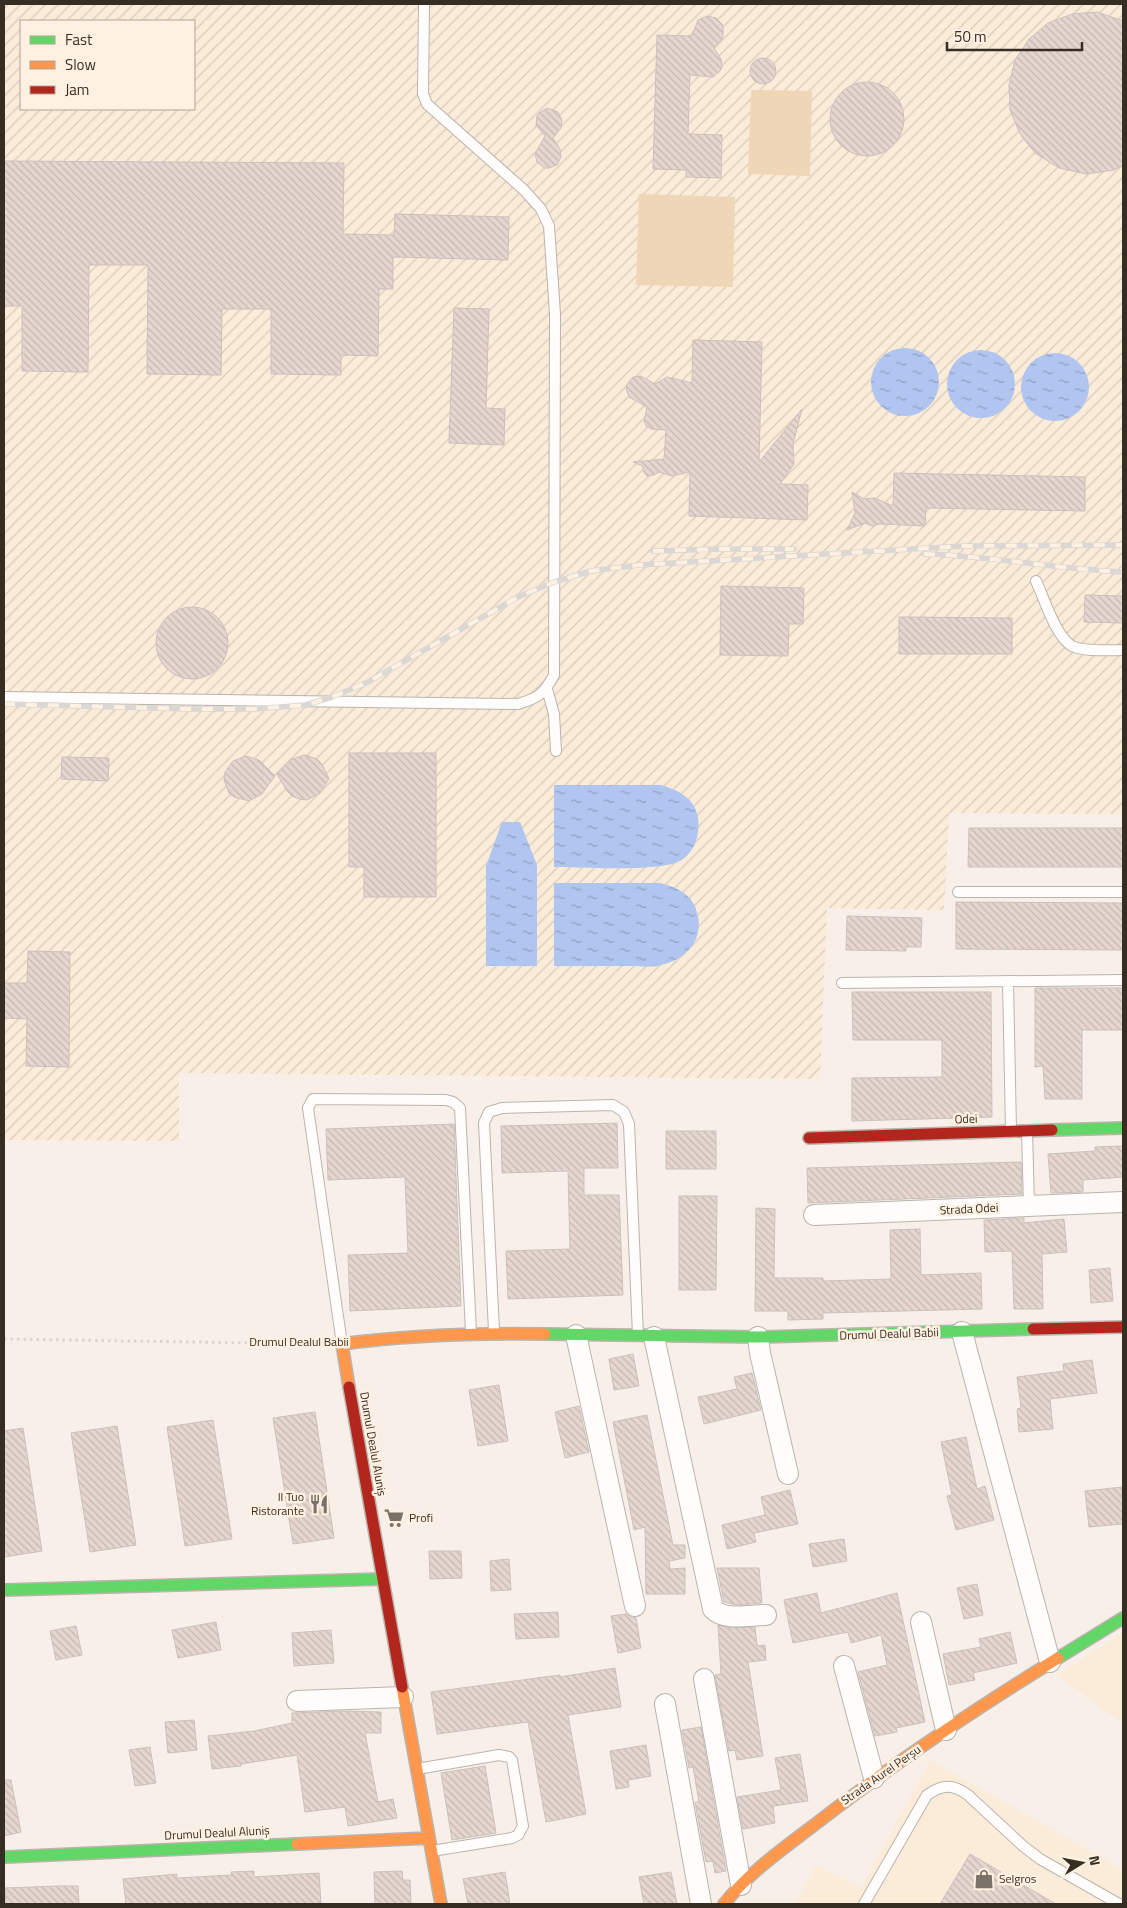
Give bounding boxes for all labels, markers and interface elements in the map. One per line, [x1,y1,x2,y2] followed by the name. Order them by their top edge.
[20,20,195,110] legend
[947,20,1082,52] scale bar
[954,25,987,48] text: 50 m
[65,28,93,51] text: Fast
[65,53,96,76] text: Slow
[65,78,89,101] text: Jam
[954,1109,978,1128] street label: Odei
[939,1197,999,1220] street label: Strada Odei
[839,1322,939,1345] street label: Drumul Dealul Babii
[249,1332,349,1351] street label: Drumul Dealul Babii
[355,1390,392,1498] street label: Drumul Dealul Aluniș
[251,1487,304,1520] place label: Il Tuo Ristorante
[308,1493,330,1515] restaurant icon: Il Tuo Ristorante
[383,1507,405,1529] supermarket icon: Profi
[409,1508,433,1527] place label: Profi
[837,1740,925,1809] street label: Strada Aurel Perșu
[164,1820,271,1845] street label: Drumul Dealul Aluniș
[1057,1838,1107,1888] north arrow
[1084,1854,1106,1867] text: N
[973,1868,995,1890] shop icon: Selgros
[999,1869,1037,1888] place label: Selgros

